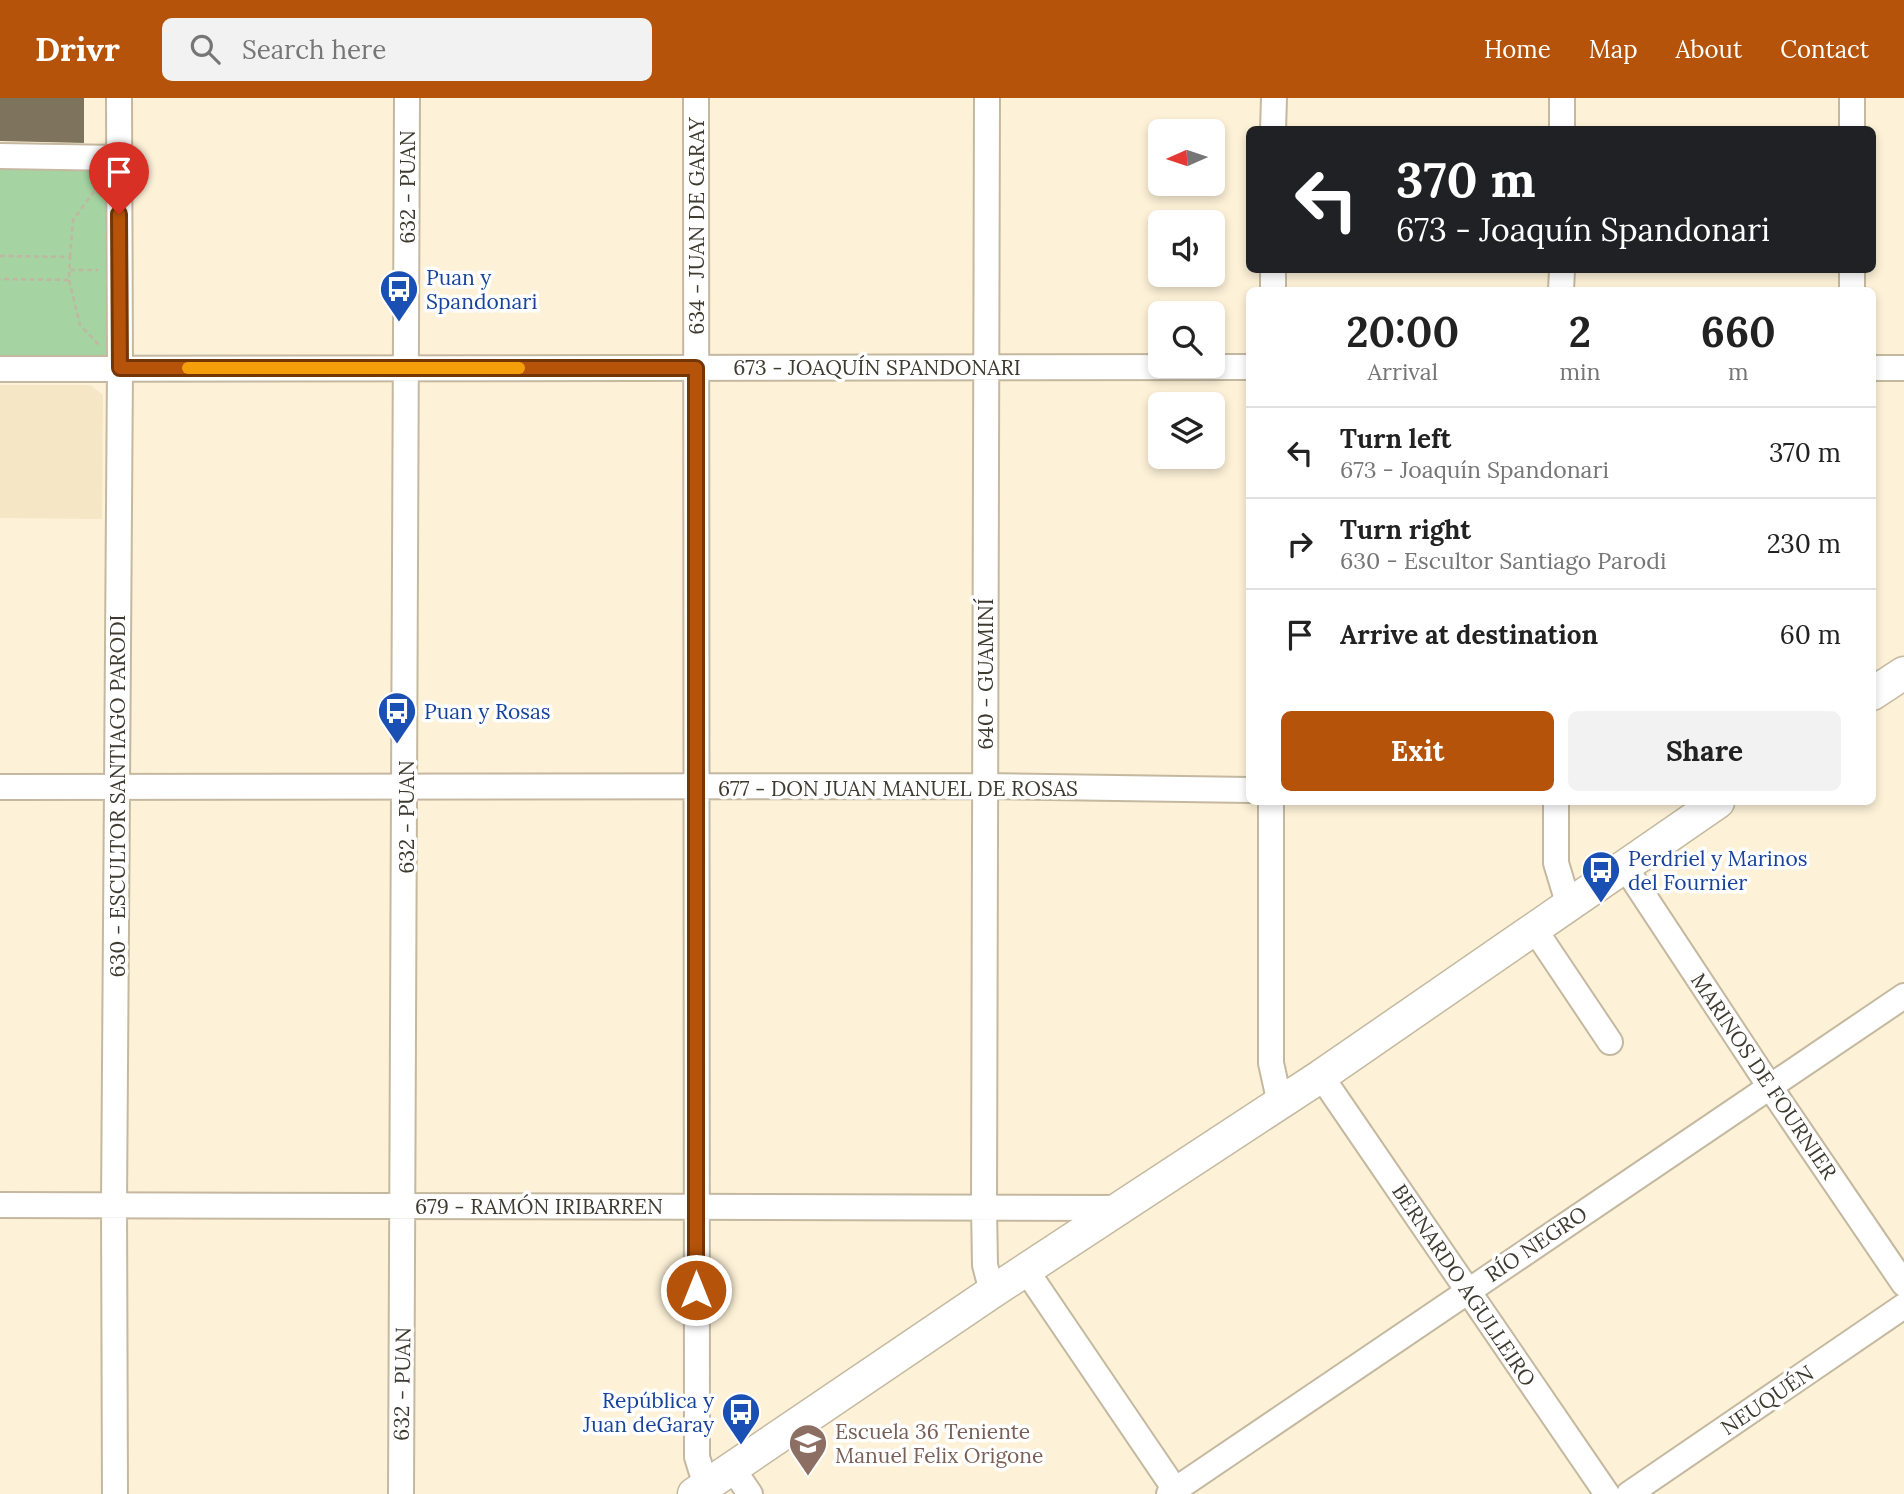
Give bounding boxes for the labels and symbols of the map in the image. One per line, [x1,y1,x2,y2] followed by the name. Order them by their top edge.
[683,117,710,335] street label: 634 - JUAN DE GARAY
[1148,119,1225,196] north arrow
[394,130,421,244] street label: 632 - PUAN
[89,142,149,214] pin
[426,264,537,315] place label: Puan y Spandonari
[378,268,420,323] bus stop icon: Puan y Spandonari
[733,354,1021,381] street label: 673 - JOAQUÍN SPANDONARI
[972,598,999,750] street label: 640 - GUAMINÍ
[104,615,131,977] street label: 630 - ESCULTOR SANTIAGO PARODI
[376,690,418,745] bus stop icon: Puan y Rosas
[424,698,551,725] place label: Puan y Rosas
[393,760,420,874] street label: 632 - PUAN
[718,775,1078,802] street label: 677 - DON JUAN MANUEL DE ROSAS
[1628,845,1808,896] place label: Perdriel y Marinos del Fournier
[1580,849,1622,904] bus stop icon: Perdriel y Marinos del Fournier
[1685,968,1844,1185] street label: MARINOS DE FOURNIER
[1386,1179,1542,1391] street label: BERNARDO AGULLEIRO
[415,1193,663,1220] street label: 679 - RAMÓN IRIBARREN
[1480,1200,1592,1288] street label: RÍO NEGRO
[659,1253,733,1327] position arrow
[388,1327,416,1441] street label: 632 - PUAN
[1715,1359,1819,1441] street label: NEUQUÉN
[582,1387,714,1438] place label: República y Juan deGaray
[720,1391,762,1446] bus stop icon: República y Juan deGaray
[835,1418,1043,1469] place label: Escuela 36 Teniente Manuel Felix Origone
[787,1422,829,1477] school or university icon: Escuela 36 Teniente Manuel Felix Origone

